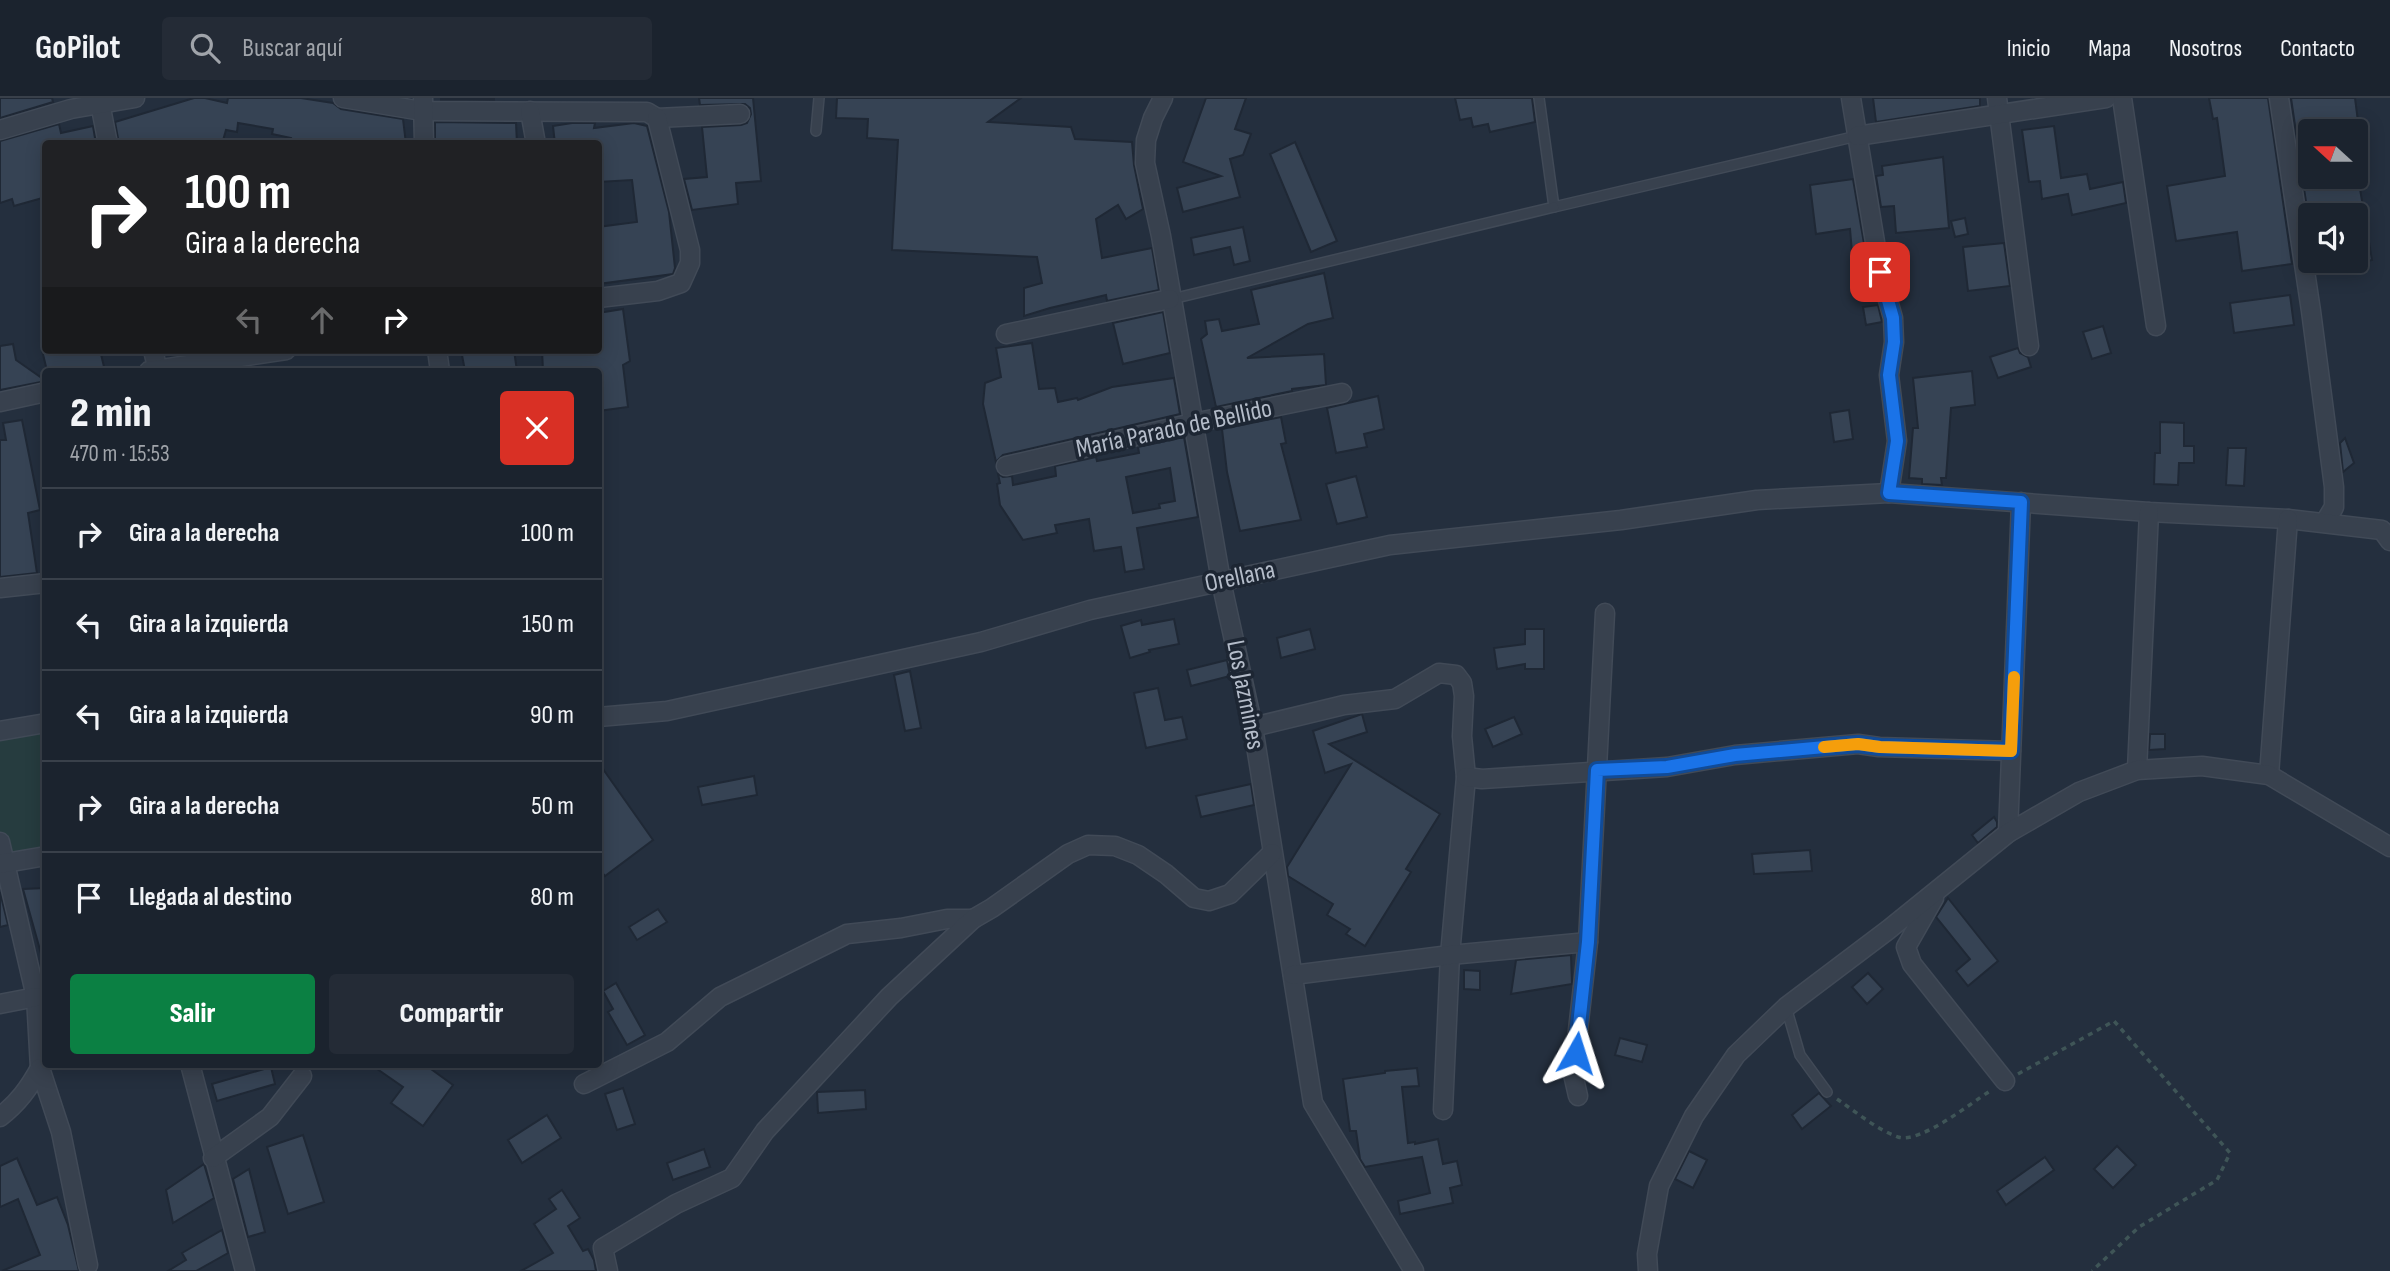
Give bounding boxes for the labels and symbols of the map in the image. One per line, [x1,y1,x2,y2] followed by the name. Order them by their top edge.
[2298,119,2368,189] north arrow
[1850,242,1910,302] pin
[1073,393,1275,465] street label: María Parado de Bellido
[1202,554,1278,600] street label: Orellana
[1219,638,1271,752] street label: Los Jazmines
[1539,1016,1613,1090] position arrow

